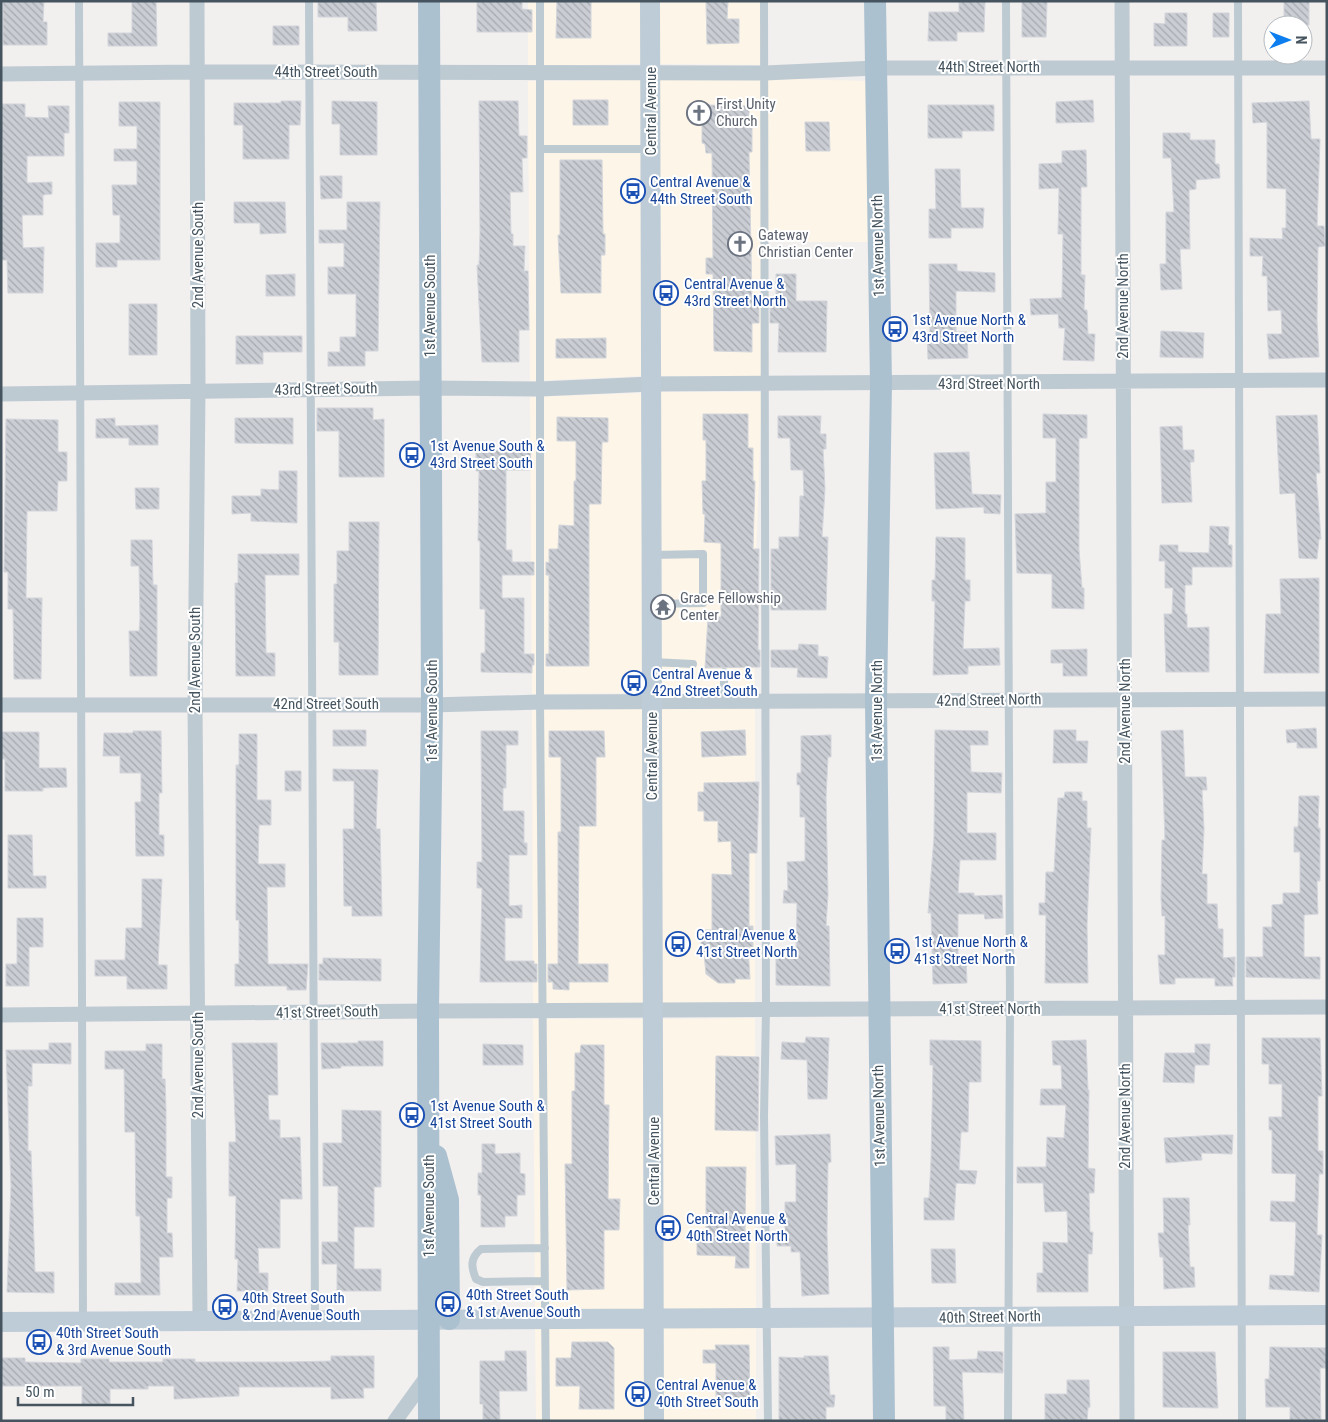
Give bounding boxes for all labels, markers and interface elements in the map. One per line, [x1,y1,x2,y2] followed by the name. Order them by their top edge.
[1263,15,1313,65] north arrow
[1293,36,1309,44] text: N
[938,58,1040,76] street label: 44th Street North
[275,63,377,81] street label: 44th Street South
[642,67,660,155] street label: Central Avenue
[716,95,776,130] place label: First Unity Church
[686,100,712,126] church icon: First Unity Church
[650,173,753,208] place label: Central Avenue & 44th Street South
[620,178,646,204] bus stop icon: Central Avenue & 44th Street South
[868,195,888,297] street label: 1st Avenue North
[189,202,207,308] street label: 2nd Avenue South
[758,226,854,261] place label: Gateway Christian Center
[727,231,753,257] church icon: Gateway Christian Center
[1114,253,1132,359] street label: 2nd Avenue North
[421,255,439,358] street label: 1st Avenue South
[684,275,786,310] place label: Central Avenue & 43rd Street North
[653,280,679,306] bus stop icon: Central Avenue & 43rd Street North
[912,311,1027,346] place label: 1st Avenue North & 43rd Street North
[882,316,908,342] bus stop icon: 1st Avenue North & 43rd Street North
[938,375,1040,393] street label: 43rd Street North
[274,379,378,399] street label: 43rd Street South
[430,437,545,472] place label: 1st Avenue South & 43rd Street South
[399,442,425,468] bus stop icon: 1st Avenue South & 43rd Street South
[680,589,781,624] place label: Grace Fellowship Center
[650,594,676,620] temple icon: Grace Fellowship Center
[186,607,204,713] street label: 2nd Avenue South
[1116,658,1134,764] street label: 2nd Avenue North
[423,660,441,763] street label: 1st Avenue South
[868,660,886,762] street label: 1st Avenue North
[652,665,758,700] place label: Central Avenue & 42nd Street South
[621,670,647,696] bus stop icon: Central Avenue & 42nd Street South
[936,690,1042,710] street label: 42nd Street North
[273,695,379,713] street label: 42nd Street South
[643,712,661,800] street label: Central Avenue
[696,926,798,961] place label: Central Avenue & 41st Street North
[665,931,691,957] bus stop icon: Central Avenue & 41st Street North
[914,933,1029,968] place label: 1st Avenue North & 41st Street North
[884,938,910,964] bus stop icon: 1st Avenue North & 41st Street North
[939,1000,1041,1018] street label: 41st Street North
[276,1002,378,1022] street label: 41st Street South
[189,1012,207,1118] street label: 2nd Avenue South
[1116,1063,1134,1169] street label: 2nd Avenue North
[869,1065,889,1167] street label: 1st Avenue North
[430,1097,545,1132] place label: 1st Avenue South & 41st Street South
[399,1102,425,1128] bus stop icon: 1st Avenue South & 41st Street South
[645,1117,663,1205] street label: Central Avenue
[420,1155,438,1258] street label: 1st Avenue South
[686,1210,788,1245] place label: Central Avenue & 40th Street North
[655,1215,681,1241] bus stop icon: Central Avenue & 40th Street North
[466,1286,581,1321] place label: 40th Street South & 1st Avenue South
[242,1289,360,1324] place label: 40th Street South & 2nd Avenue South
[435,1291,461,1317] bus stop icon: 40th Street South & 1st Avenue South
[212,1294,238,1320] bus stop icon: 40th Street South & 2nd Avenue South
[939,1307,1041,1327] street label: 40th Street North
[56,1324,171,1359] place label: 40th Street South & 3rd Avenue South
[26,1329,52,1355] bus stop icon: 40th Street South & 3rd Avenue South
[18,1374,132,1406] scale bar
[656,1376,759,1411] place label: Central Avenue & 40th Street South
[625,1381,651,1407] bus stop icon: Central Avenue & 40th Street South
[25,1383,55,1401] text: 50 m

